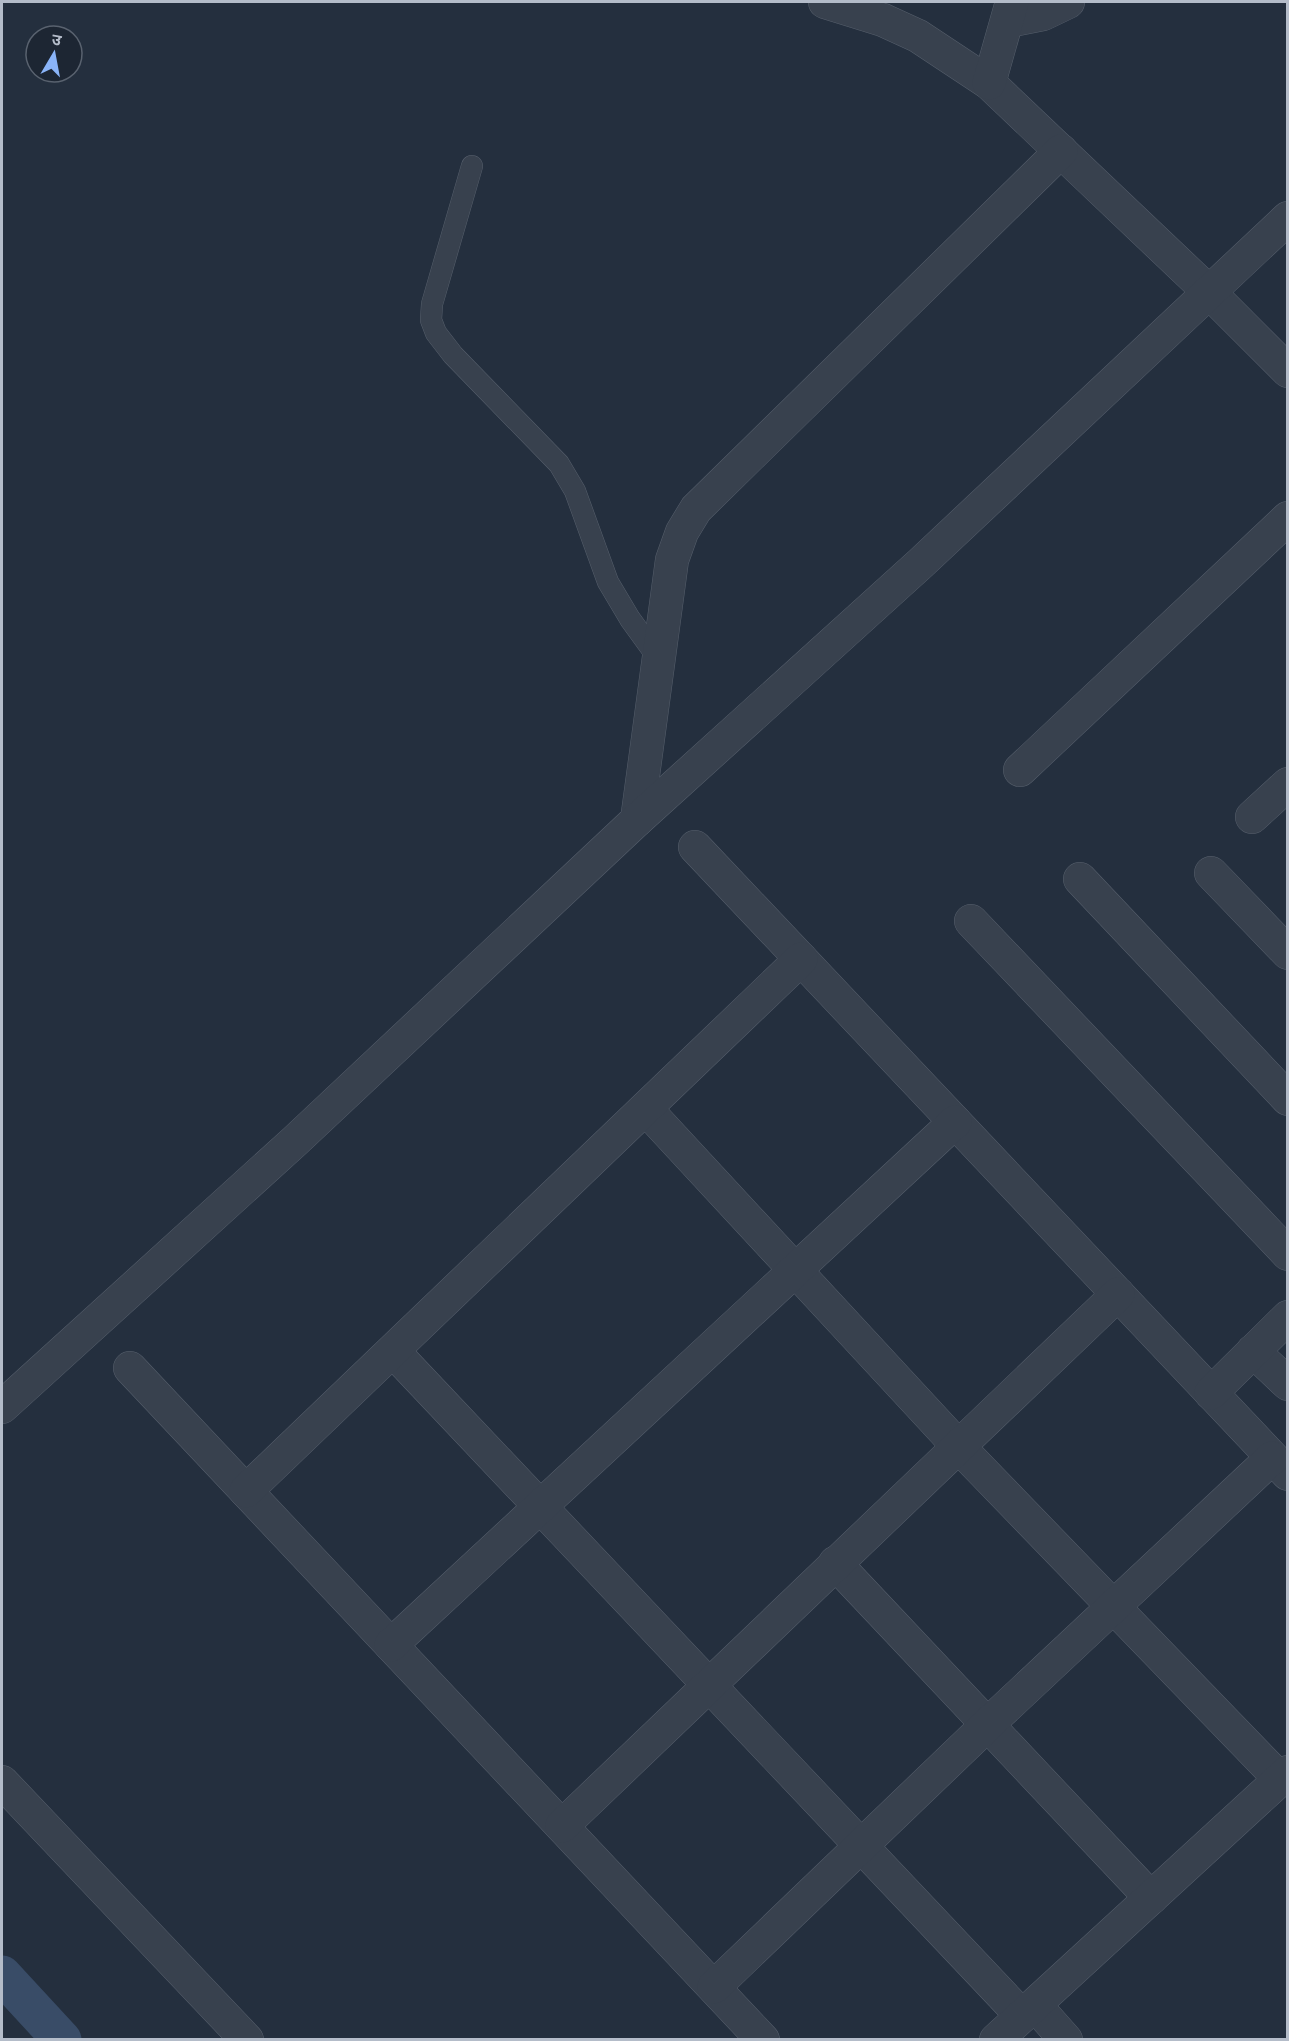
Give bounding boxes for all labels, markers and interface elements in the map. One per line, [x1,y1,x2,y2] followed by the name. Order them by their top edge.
[24,24,84,84] north arrow
[50,27,64,52] text: उ

